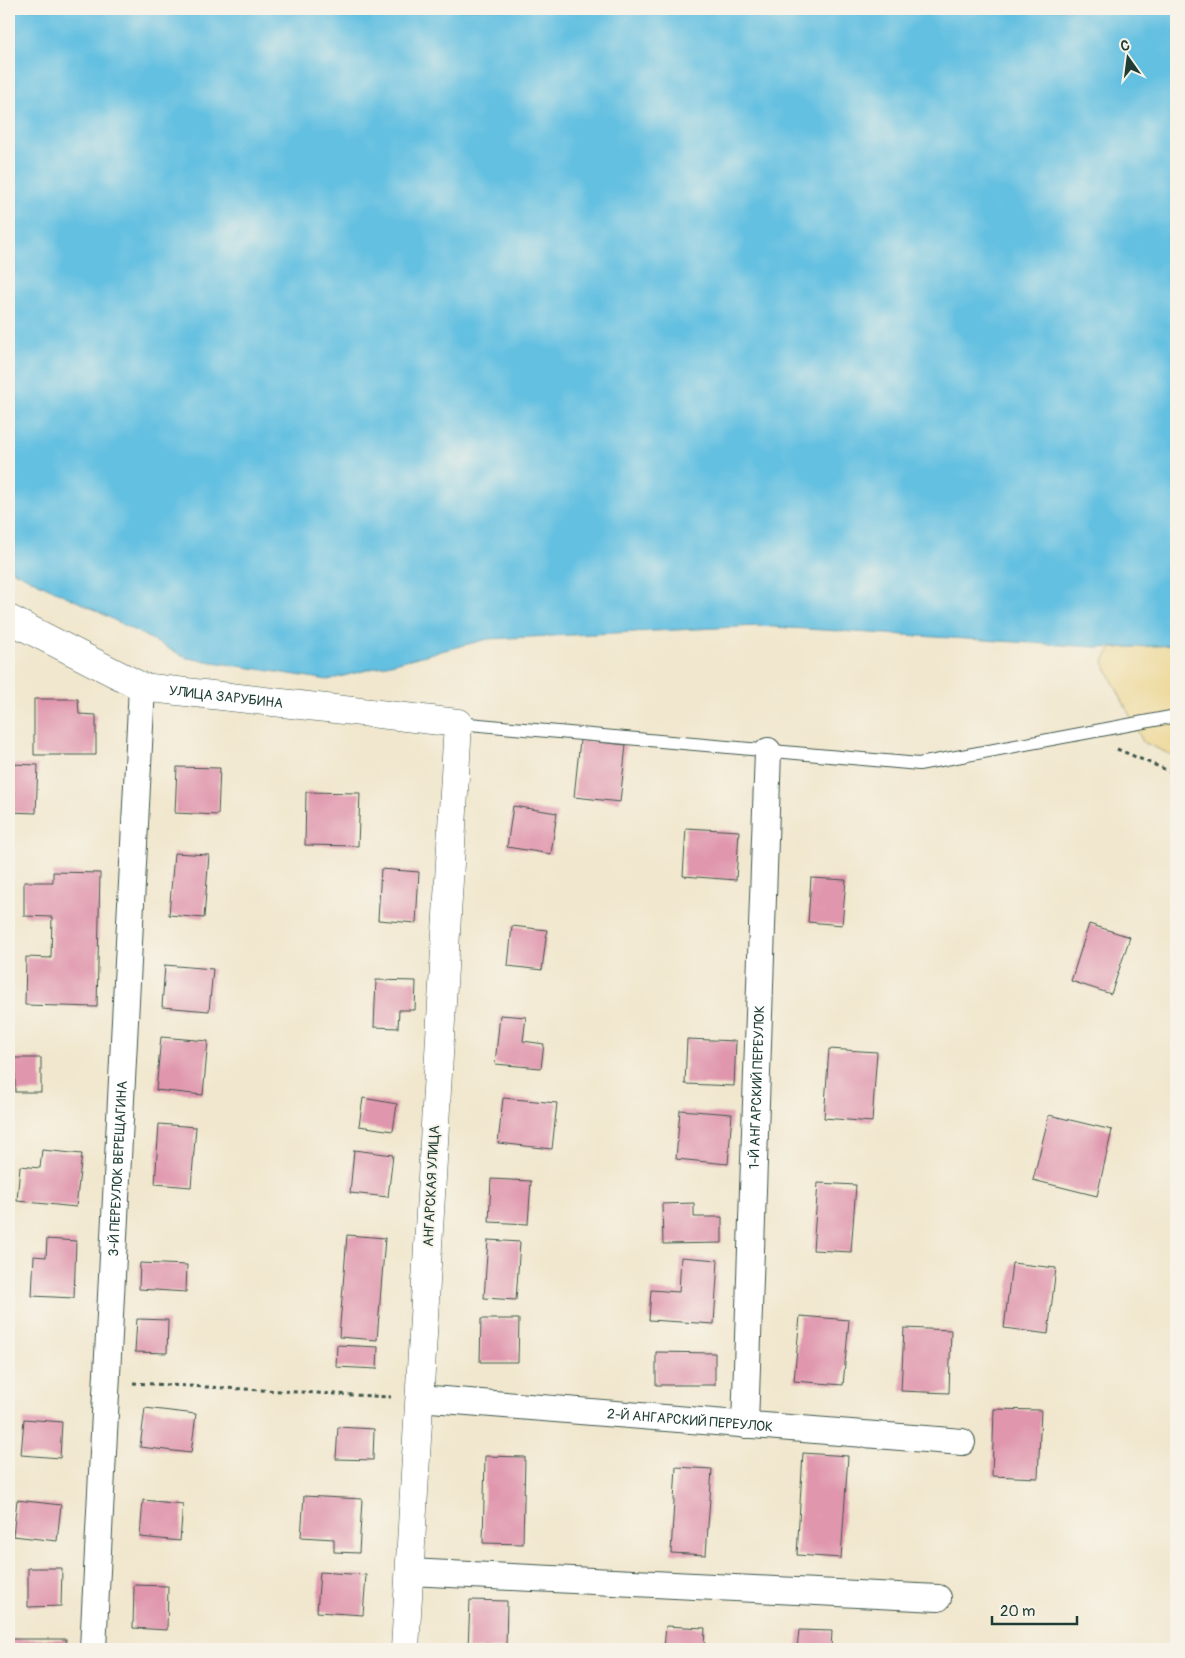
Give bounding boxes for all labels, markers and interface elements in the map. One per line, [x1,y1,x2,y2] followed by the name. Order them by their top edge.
[1102,32,1152,82] north arrow
[1119,36,1132,55] text: С
[168,682,284,712] street label: УЛИЦА ЗАРУБИНА
[746,1005,768,1169] street label: 1-Й АНГАРСКИЙ ПЕРЕУЛОК
[105,1080,131,1257] street label: 3-Й ПЕРЕУЛОК ВЕРЕЩАГИНА
[420,1125,443,1247] street label: АНГАРСКАЯ УЛИЦА
[607,1405,774,1436] street label: 2-Й АНГАРСКИЙ ПЕРЕУЛОК
[992,1593,1078,1625] scale bar
[1000,1602,1035,1621] text: 20 m

